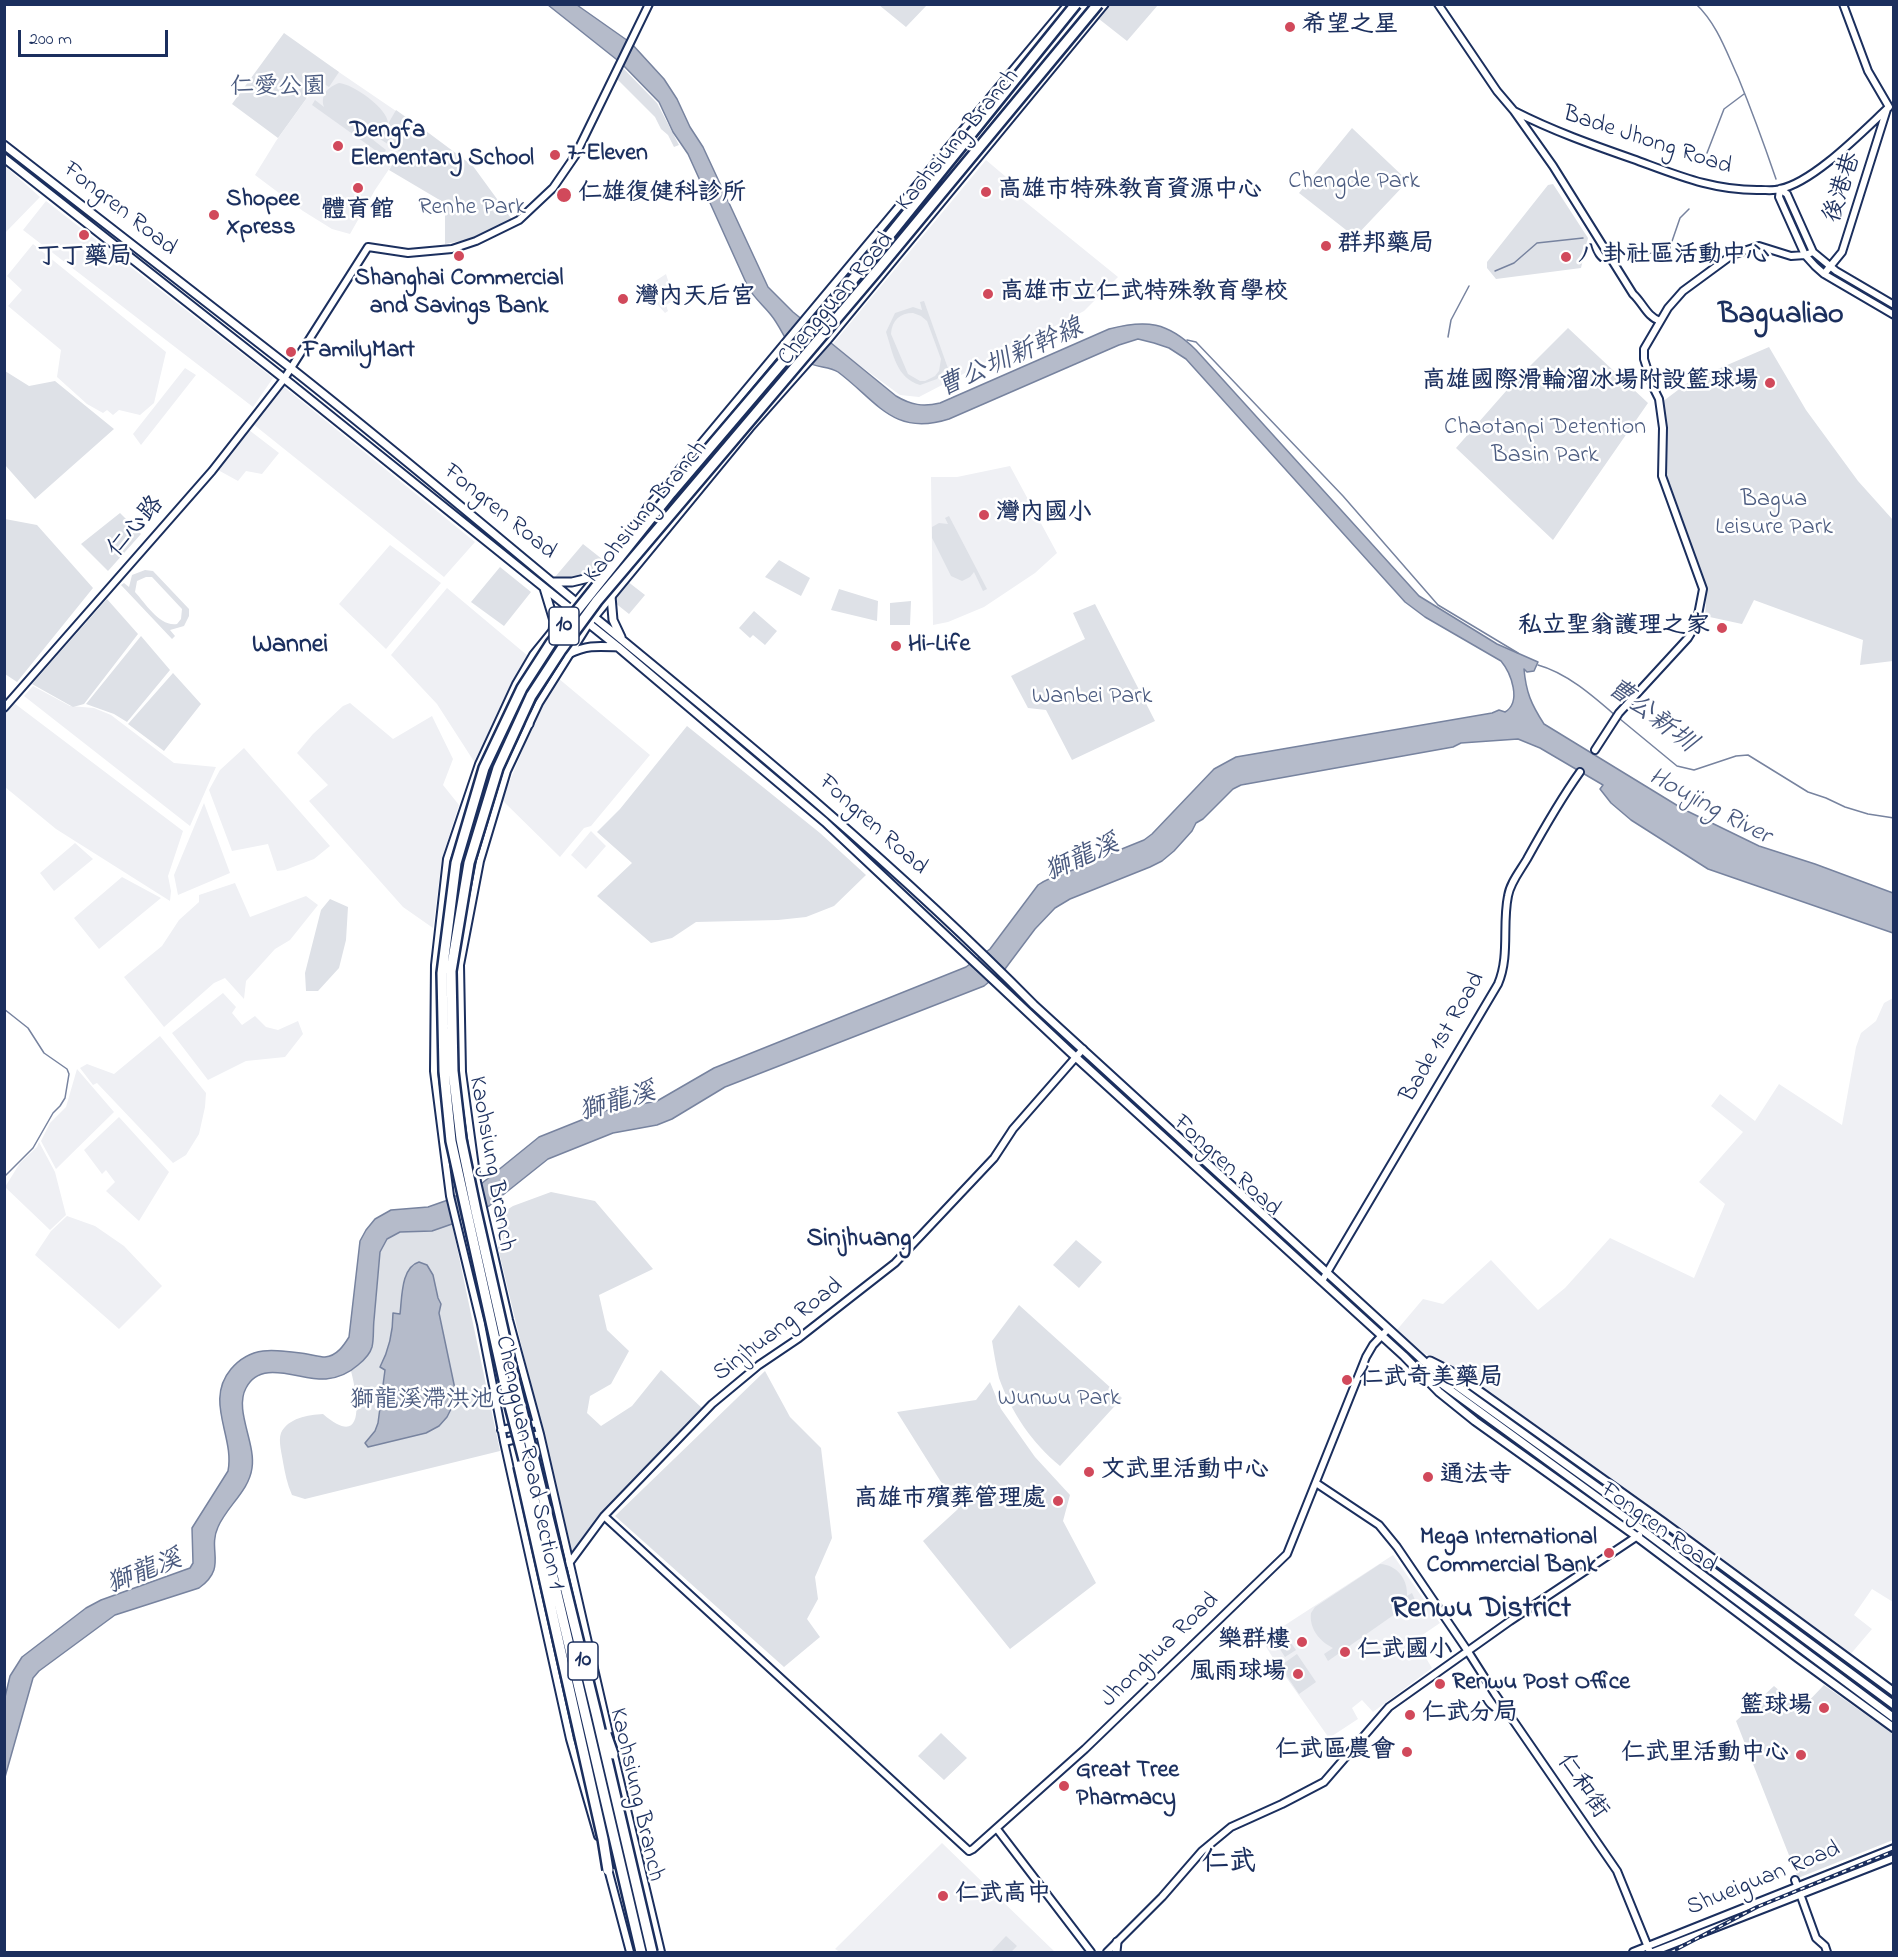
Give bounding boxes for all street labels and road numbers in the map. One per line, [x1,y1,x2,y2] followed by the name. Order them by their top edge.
[891,64,1027,218] street label: Kaohsiung Branch
[1559,101,1735,183] street label: Bade Jhong Road
[1819,149,1869,227] street label: 後港巷
[56,157,182,263] street label: Fongren Road
[773,227,901,373] street label: Chengguan Road
[579,436,715,590] street label: Kaohsiung Branch
[437,459,561,567] street label: Fongren Road
[103,491,171,565] street label: 仁心路
[549,607,579,645] road number: 10
[812,770,932,882] street label: Fongren Road
[1395,968,1493,1108] street label: Bade 1st Road
[460,1074,520,1254] street label: Kaohsiung Branch
[1166,1110,1286,1224] street label: Fongren Road
[708,1273,850,1389] street label: Sinjhuang Road
[487,1334,569,1592] street label: Chengguan Road Section 1
[1594,1477,1722,1581] street label: Fongren Road
[1096,1587,1226,1715] street label: Jhonghua Road
[568,1642,598,1680] road number: 10
[601,1706,669,1884] street label: Kaohsiung Branch
[1549,1749,1613,1825] street label: 仁和街
[1683,1836,1845,1924] street label: Shueiguan Road

